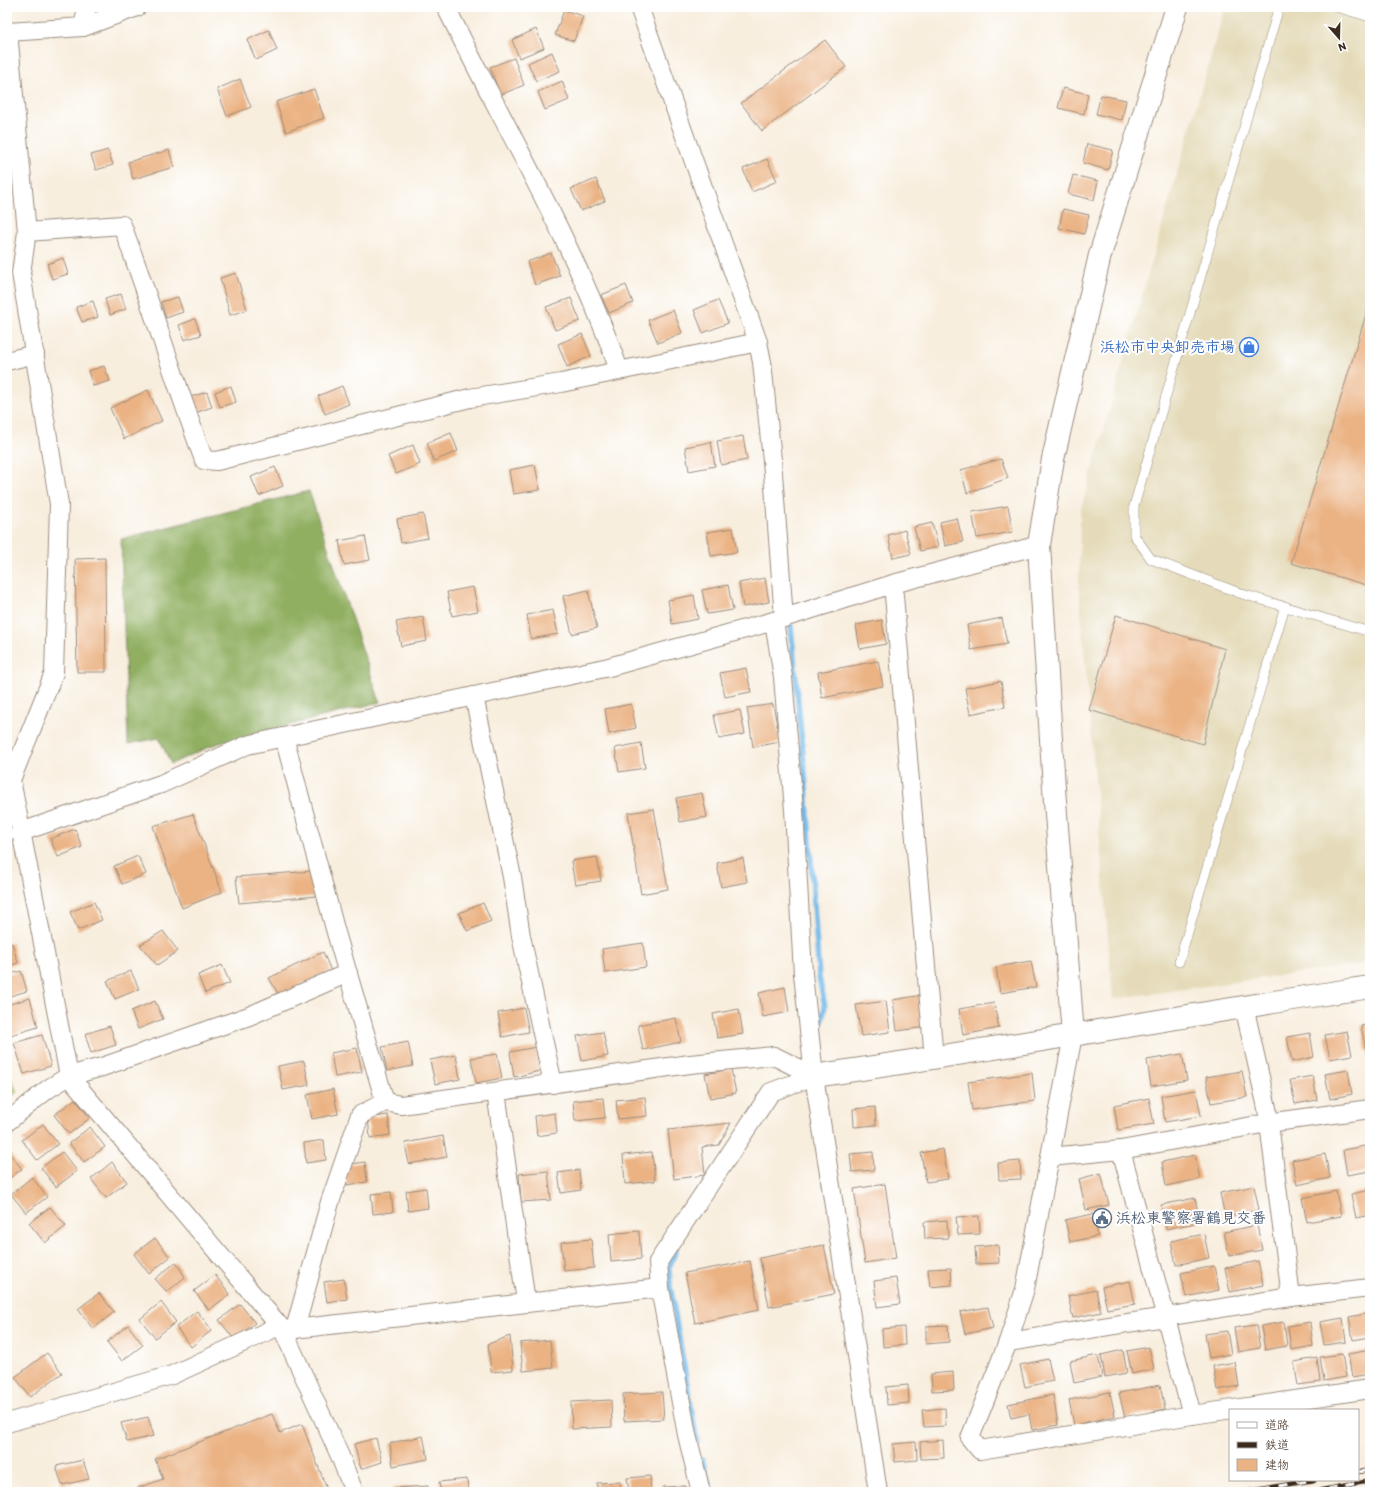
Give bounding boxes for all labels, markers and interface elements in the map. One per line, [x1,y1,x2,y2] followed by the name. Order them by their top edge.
[1319,18,1359,58] north arrow
[1337,40,1348,54] text: N
[1238,336,1260,358] shop icon: 浜松市中央卸売市場
[1100,338,1235,356] place label: 浜松市中央卸売市場
[1091,1207,1113,1229] public building icon: 浜松東警察署鶴見交番
[1116,1209,1266,1227] place label: 浜松東警察署鶴見交番
[1229,1409,1359,1481] legend
[1265,1418,1289,1432] text: 道路
[1265,1438,1289,1452] text: 鉄道
[1265,1458,1289,1472] text: 建物

